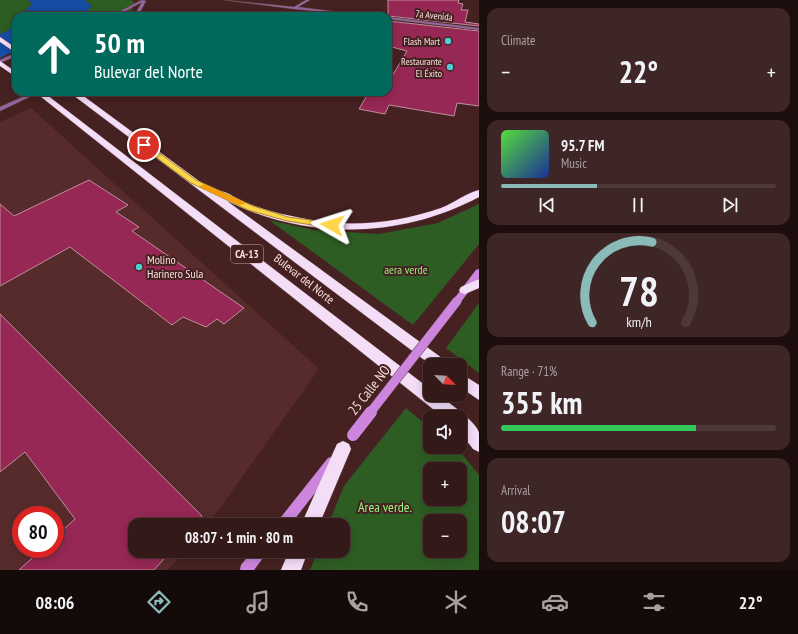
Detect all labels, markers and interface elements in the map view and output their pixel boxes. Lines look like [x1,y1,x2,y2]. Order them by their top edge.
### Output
street label: 7a Avenida [415,7,453,24]
text: 50 m [94,24,145,61]
icon: ahead [28,28,80,80]
text: Climate [501,32,535,49]
place label: Flash Mart [404,35,440,48]
marker: Flash Mart [443,36,453,46]
text: 22° [619,52,658,91]
place label: Restaurante El Éxito [401,55,442,80]
text: − [501,58,510,86]
text: + [767,58,776,86]
text: Bulevar del Norte [94,60,203,83]
marker: Restaurante El Éxito [445,62,455,72]
pin [127,128,161,162]
icon: arrive [133,134,155,156]
text: 95.7 FM [561,136,604,155]
text: Music [561,155,587,172]
icon: previous [536,194,558,216]
icon: pause [627,194,649,216]
icon: next [719,194,741,216]
position arrow [311,204,353,246]
road number: CA-13 [231,245,263,263]
street label: Bulevar del Norte [271,250,338,307]
place label: Molino Harinero Sula [147,252,204,281]
marker: Molino Harinero Sula [134,262,144,272]
park label: aera verde [384,262,428,277]
text: 78 [619,264,658,317]
text: km/h [626,312,651,331]
north arrow [423,358,467,402]
map controls [423,358,467,558]
street label: 25 Calle NO [344,361,394,418]
text: Range · 71% [501,363,557,380]
text: 355 km [501,383,582,422]
button: sound [423,410,467,454]
button: + [423,462,467,506]
text: Arrival [501,482,530,499]
park label: Area verde. [358,498,412,516]
text: 08:07 [501,502,566,541]
speed limit sign: 80 [12,506,64,558]
button: − [423,514,467,558]
text: 08:07 · 1 min · 80 m [185,528,293,547]
icon: directions [145,588,173,616]
icon: music [244,588,272,616]
icon: phone [343,588,371,616]
icon: climate [442,588,470,616]
icon: car [541,588,569,616]
icon: filters [640,588,668,616]
text: 08:06 [35,591,74,614]
text: 22° [739,591,763,614]

